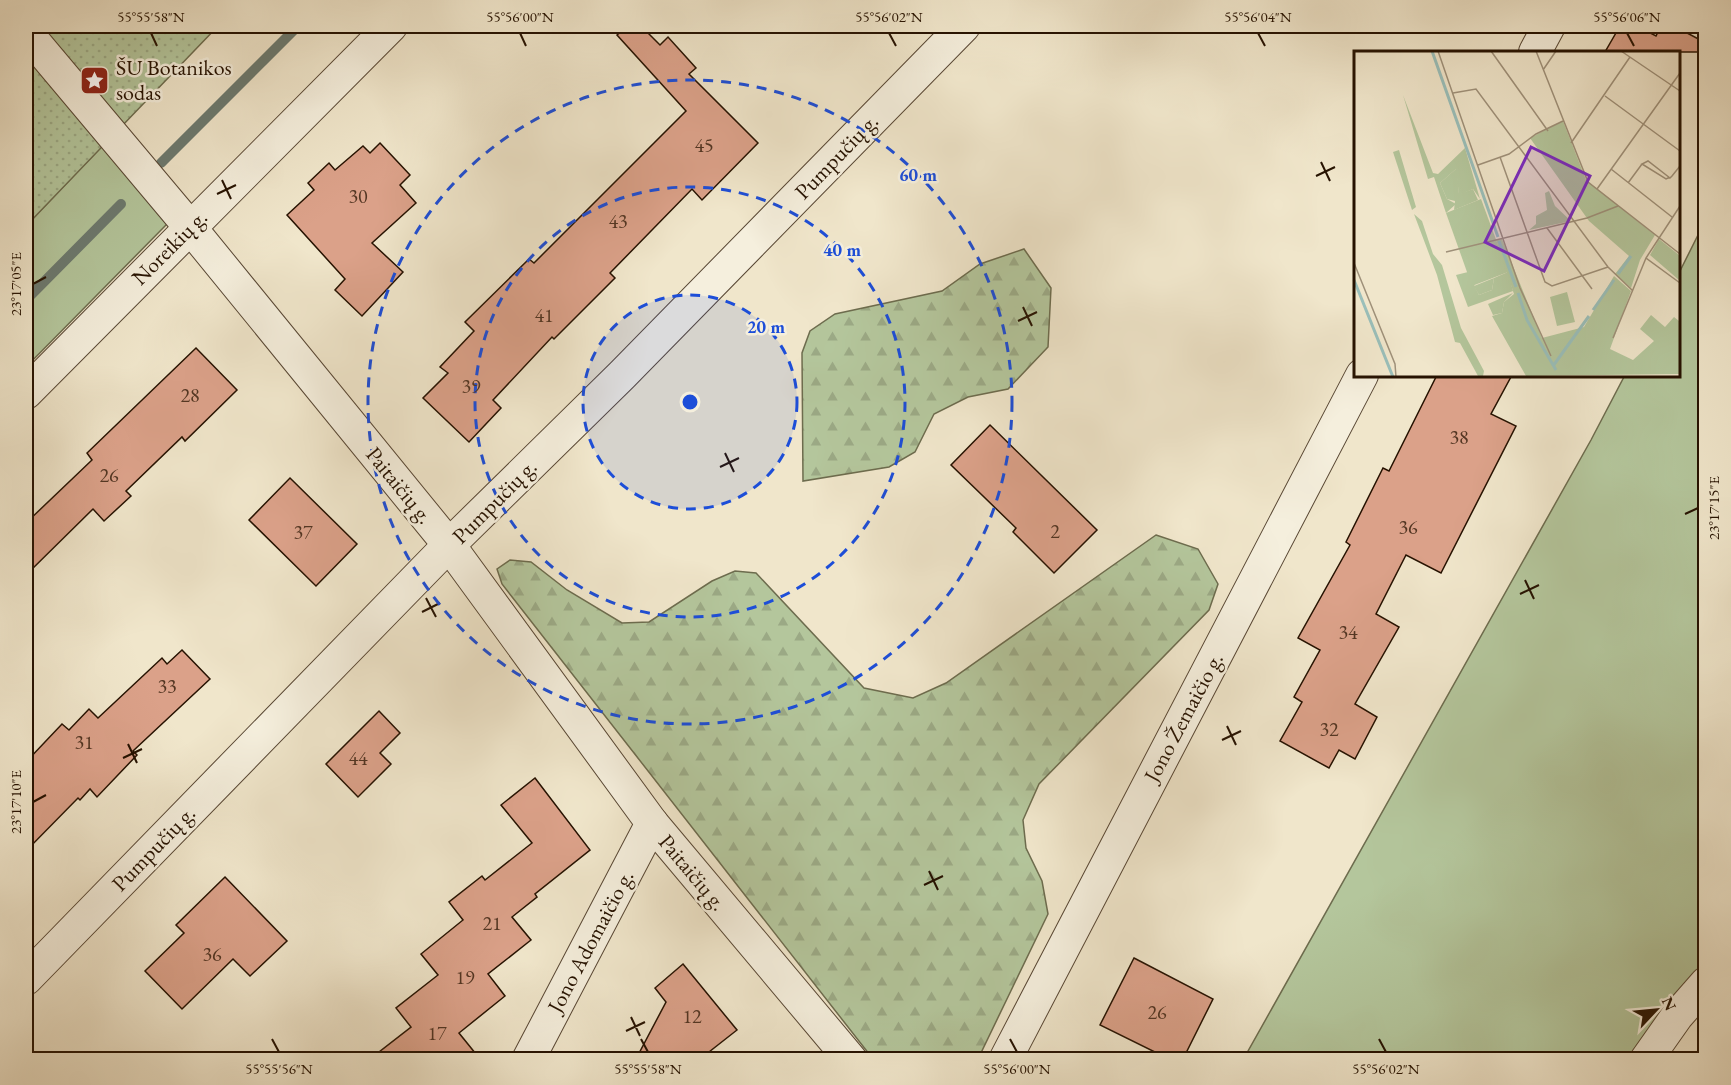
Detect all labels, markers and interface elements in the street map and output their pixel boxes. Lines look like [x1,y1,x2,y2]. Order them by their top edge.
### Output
text: 55°55'58"N [117,7,185,26]
text: 55°56'00"N [486,7,554,26]
text: 55°56'02"N [855,7,923,26]
text: 55°56'04"N [1224,7,1292,26]
text: 55°56'06"N [1593,7,1661,26]
inset map [1354,51,1680,376]
place label: ŠU Botanikos sodas [116,53,232,107]
place icon: ŠU Botanikos sodas [79,64,111,96]
street label: Pumpučių g. [788,107,885,206]
house number: 45 [694,132,714,158]
text: 60 m [899,163,937,186]
house number: 30 [348,183,368,209]
street label: Noreikių g. [125,203,214,292]
house number: 43 [608,208,628,234]
text: 40 m [823,238,861,261]
text: 23°17'05"E [6,251,25,316]
house number: 41 [534,302,554,328]
text: 20 m [747,315,785,338]
house number: 39 [461,373,481,399]
house number: 28 [180,382,200,408]
centre of rings [680,392,700,412]
house number: 38 [1449,424,1469,450]
street label: Paitaičių g. [360,441,440,530]
street label: Pumpučių g. [446,453,543,550]
house number: 26 [99,462,119,488]
text: 23°17'15"E [1704,475,1723,540]
house number: 36 [1398,514,1418,540]
house number: 2 [1050,518,1060,544]
house number: 37 [293,519,313,545]
house number: 34 [1338,619,1358,645]
street label: Jono Žemaičio g. [1136,647,1230,789]
house number: 33 [157,673,177,699]
house number: 32 [1319,716,1339,742]
house number: 31 [74,729,94,755]
house number: 44 [348,745,368,771]
text: 23°17'10"E [6,769,25,834]
street label: Pumpučių g. [105,799,202,898]
street label: Paitaičių g. [652,828,733,917]
street label: Jono Adomaičio g. [540,865,640,1020]
house number: 21 [482,910,502,936]
house number: 36 [202,941,222,967]
house number: 19 [455,964,475,990]
north arrow [1626,980,1686,1040]
text: N [1657,993,1681,1014]
house number: 26 [1147,999,1167,1025]
house number: 12 [682,1003,702,1029]
house number: 17 [427,1020,447,1046]
text: 55°55'56"N [245,1059,313,1078]
text: 55°55'58"N [614,1059,682,1078]
text: 55°56'00"N [983,1059,1051,1078]
text: 55°56'02"N [1352,1059,1420,1078]

